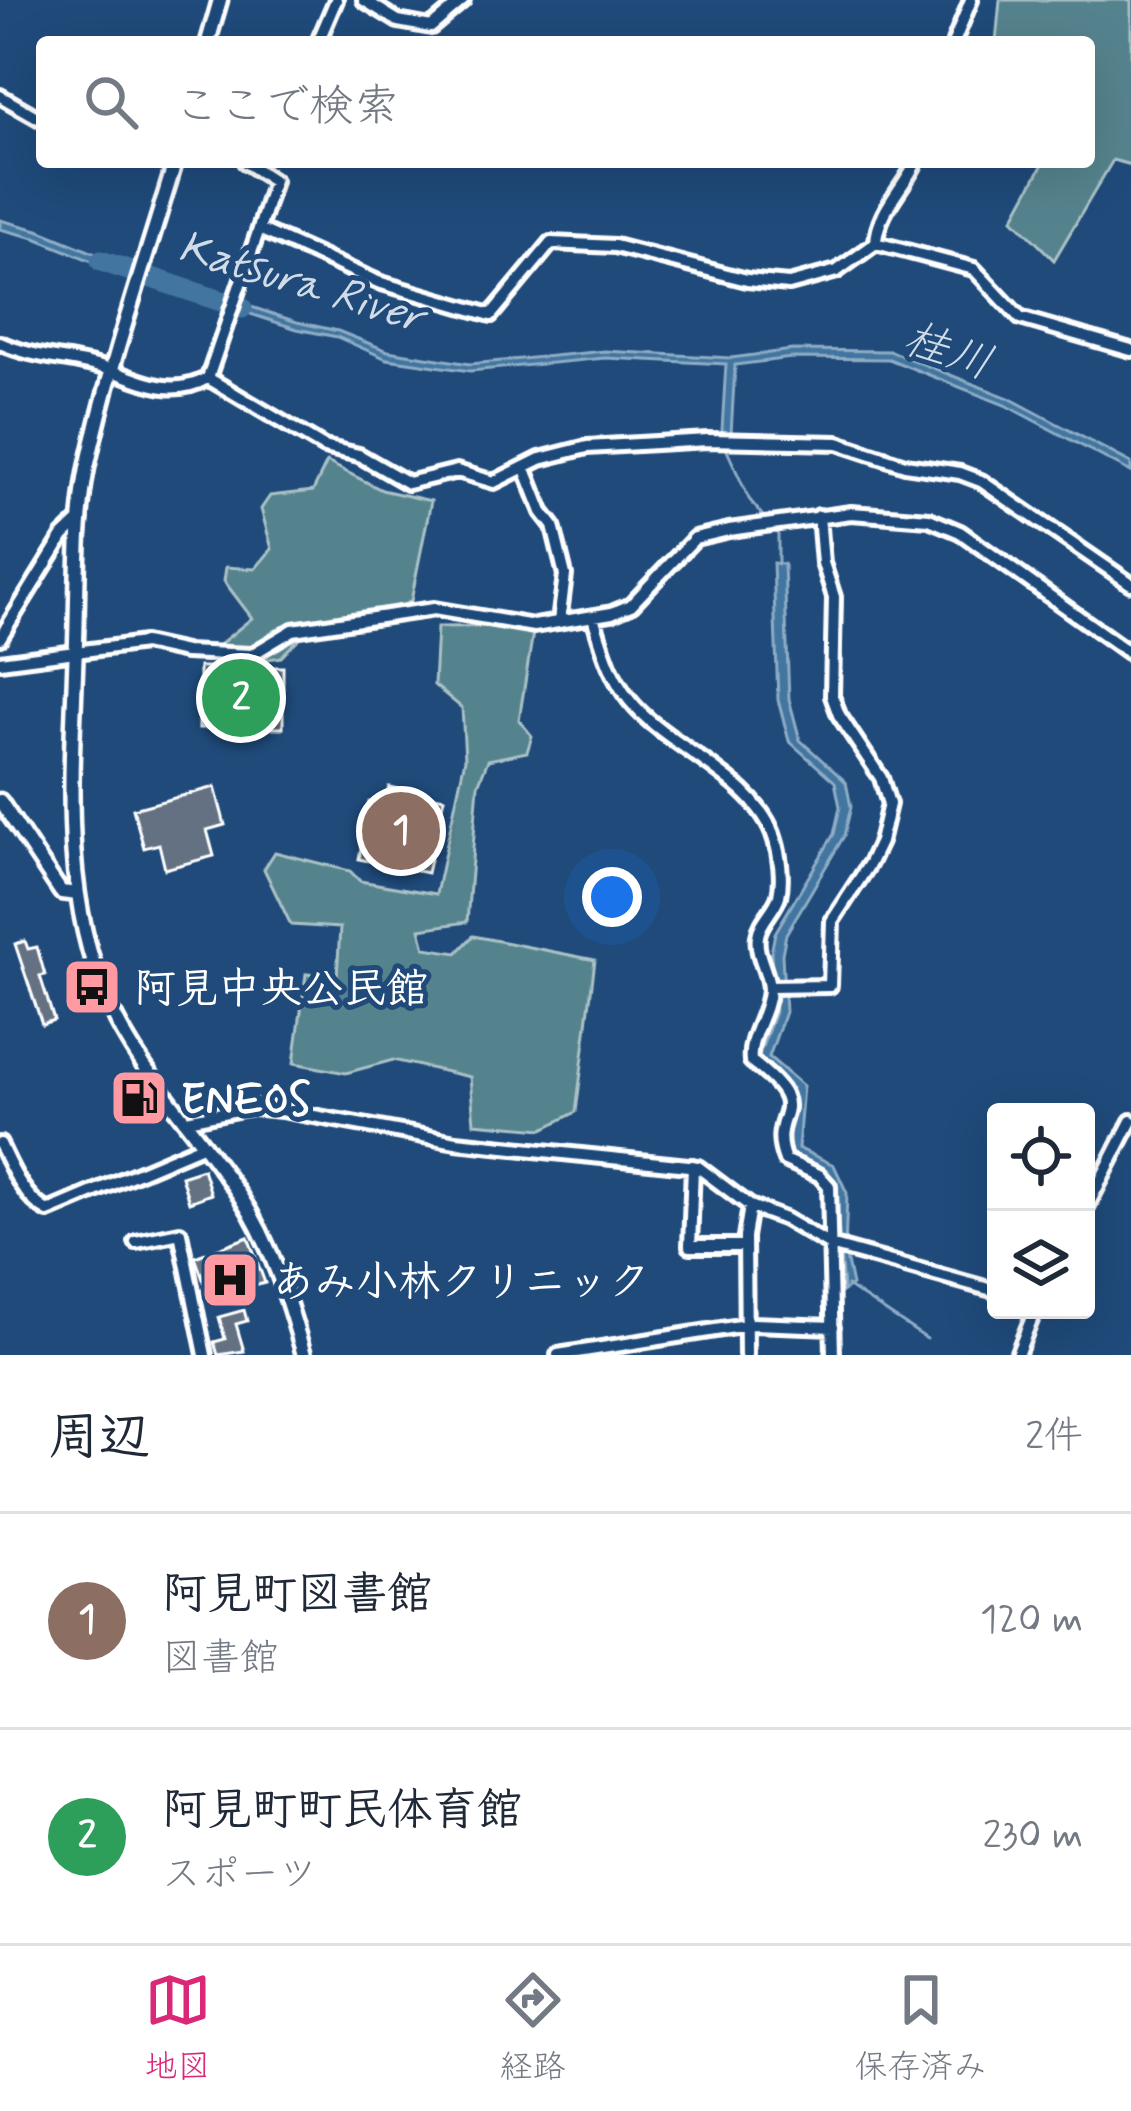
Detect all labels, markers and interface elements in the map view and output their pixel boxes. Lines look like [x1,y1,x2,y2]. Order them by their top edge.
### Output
search box [36,36,1095,168]
icon: search [78,69,144,135]
text: ここで検索 [174,78,399,137]
water label: Katsura River [171,218,435,350]
water label: 桂川 [896,310,1000,395]
pin: 2 [202,653,280,743]
pin: 1 [362,786,440,876]
your location [582,867,642,927]
bus stop icon: 阿見中央公民館 [61,956,123,1018]
place label: 阿見中央公民館 [134,963,428,1018]
fuel station icon: ENEOS [108,1067,170,1129]
place label: ENEOS [181,1074,311,1129]
map controls [987,1103,1095,1319]
button: locate [987,1103,1095,1211]
button: layers [987,1211,1095,1319]
hospital icon: あみ小林クリニック [199,1249,261,1311]
place label: あみ小林クリニック [272,1256,650,1311]
text: 周辺 [48,1406,150,1472]
text: 2件 [1025,1412,1083,1463]
text: 阿見町図書館 [162,1566,432,1625]
text: 1 [78,1595,96,1646]
text: 120 m [980,1595,1083,1646]
text: 図書館 [162,1634,279,1685]
text: 阿見町町民体育館 [162,1782,522,1841]
text: 2 [77,1811,97,1862]
text: 230 m [982,1811,1083,1862]
text: スポーツ [162,1850,317,1901]
tab: 地図 [145,1967,211,2090]
tab: 経路 [500,1967,566,2090]
tab: 保存済み [855,1967,987,2090]

